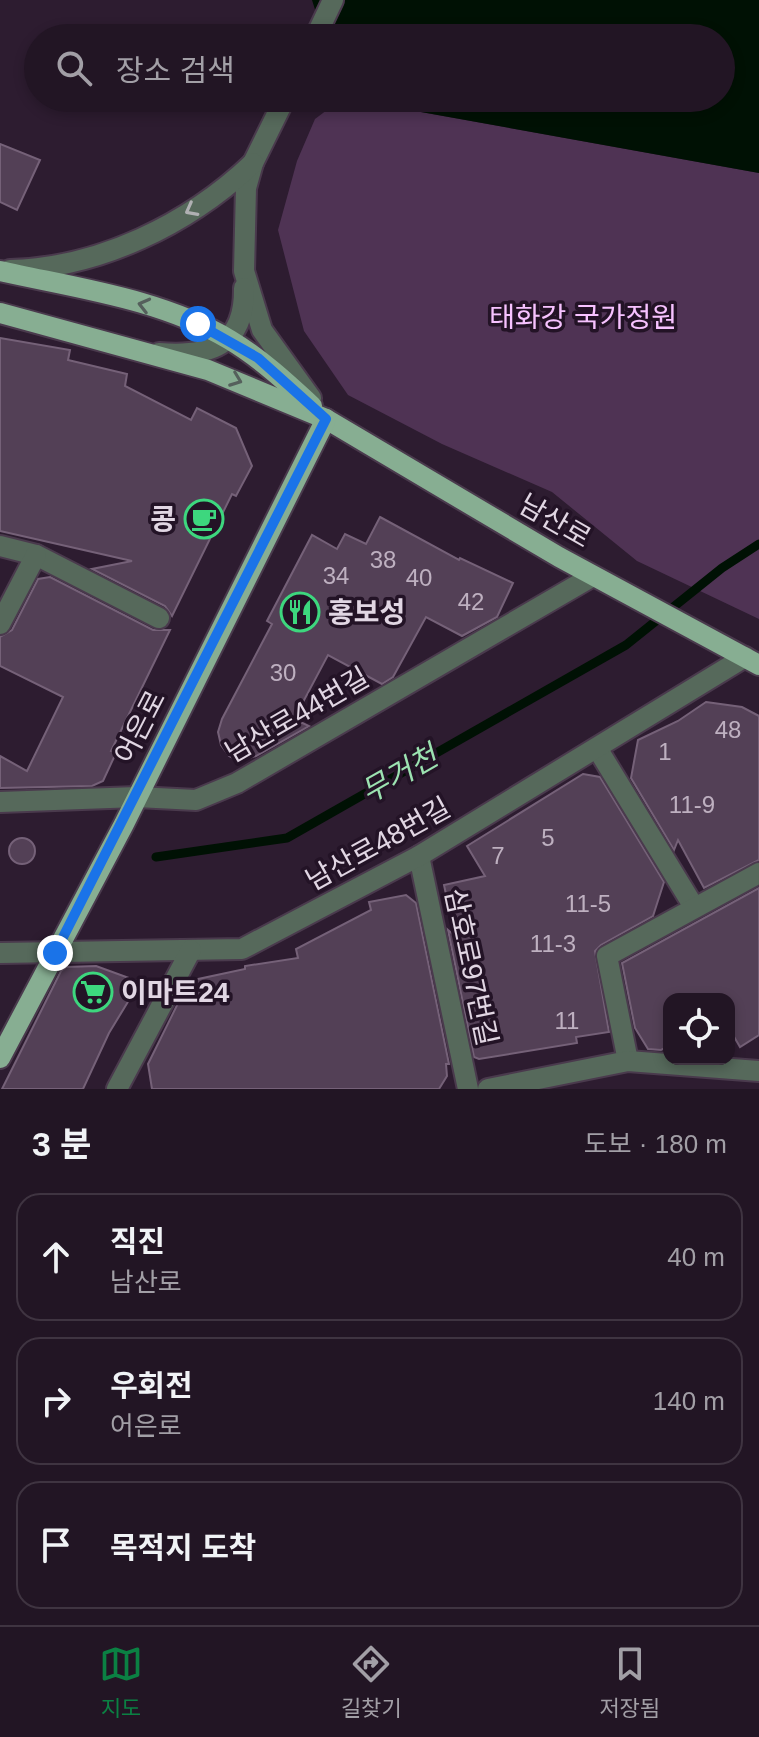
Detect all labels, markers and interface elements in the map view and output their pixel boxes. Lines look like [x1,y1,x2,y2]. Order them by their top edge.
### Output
search box [24,24,735,112]
icon: search [52,46,96,90]
text: 장소 검색 [116,54,235,87]
one-way arrow [185,200,200,215]
one-way arrow [138,298,152,315]
park label: 태화강 국가정원 [489,302,677,333]
route start [180,306,216,342]
one-way arrow [228,370,242,387]
street label: 남산로 [514,488,596,554]
cafe icon: 콩 [183,498,225,540]
place label: 콩 [150,504,176,535]
house number: 38 [370,546,396,573]
house number: 34 [323,562,349,589]
house number: 40 [406,564,432,591]
house number: 42 [458,588,484,615]
restaurant icon: 홍보성 [279,591,321,633]
place label: 홍보성 [328,597,405,628]
house number: 30 [270,659,296,686]
street label: 남산로44번길 [220,662,374,768]
street label: 어은로 [109,686,171,768]
house number: 48 [715,716,741,743]
water label: 무거천 [355,737,446,809]
house number: 1 [658,738,672,765]
house number: 11-9 [669,791,715,818]
street label: 남산로48번길 [301,792,455,896]
house number: 5 [541,824,555,851]
house number: 7 [491,842,505,869]
street label: 삼호로97번길 [439,886,503,1048]
house number: 11-5 [565,890,611,917]
house number: 11-3 [530,930,576,957]
route end [37,935,73,971]
supermarket icon: 이마트24 [72,971,114,1013]
place label: 이마트24 [121,977,230,1008]
map controls [663,993,735,1065]
button: locate [663,993,735,1065]
house number: 11 [555,1007,579,1034]
text: 3 분 [32,1125,92,1163]
text: 도보 · 180 m [584,1129,727,1159]
text: 직진 [110,1225,165,1258]
icon: ahead [34,1235,78,1279]
text: 40 m [667,1242,725,1272]
text: 남산로 [110,1267,182,1297]
text: 우회전 [110,1369,193,1402]
icon: right [34,1379,78,1423]
text: 140 m [653,1386,725,1416]
text: 어은로 [110,1411,182,1441]
icon: arrive [34,1523,78,1567]
text: 목적지 도착 [110,1531,256,1564]
tab: 지도 [99,1642,143,1722]
tab: 길찾기 [341,1642,402,1722]
tab: 저장됨 [599,1642,660,1722]

